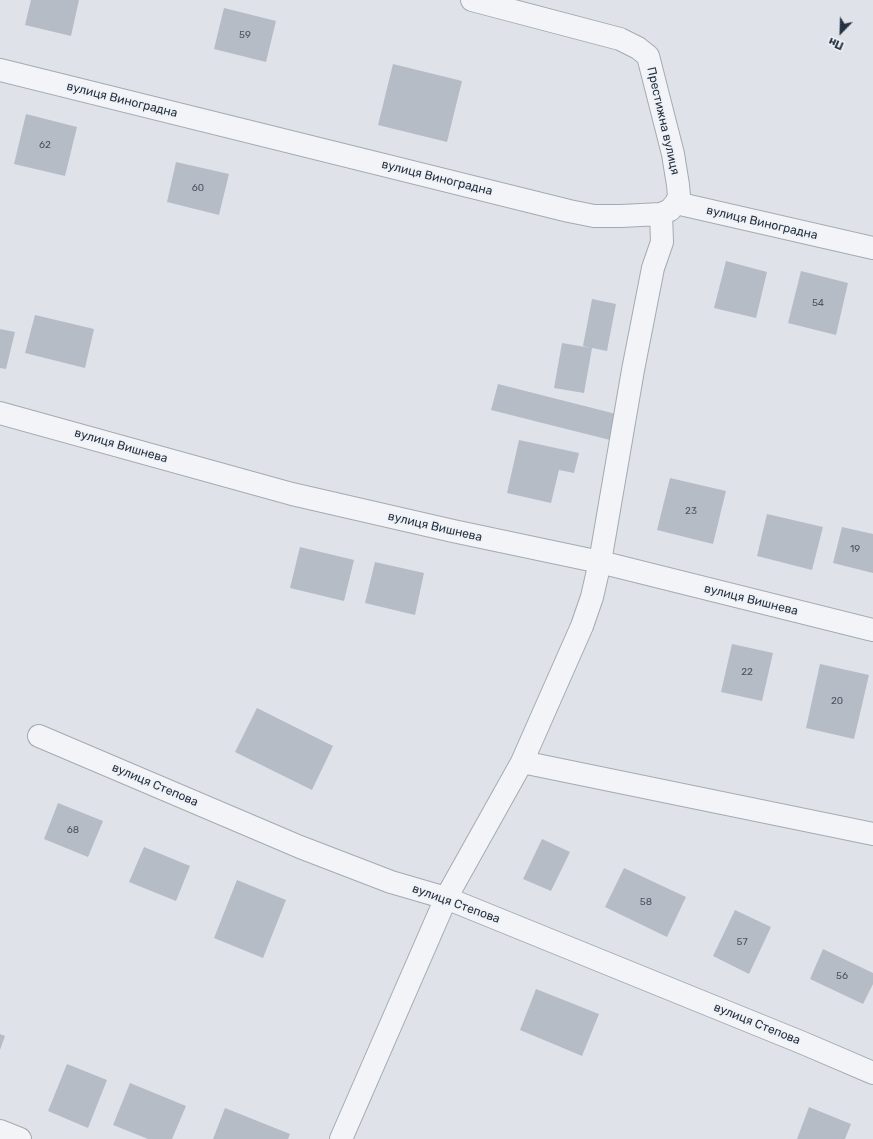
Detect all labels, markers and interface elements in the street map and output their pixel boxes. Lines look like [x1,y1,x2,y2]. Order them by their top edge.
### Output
north arrow [821,12,861,52]
house number: 59 [239,29,251,41]
text: Пн [827,35,846,52]
street label: Престижна вулиця [644,66,682,176]
street label: вулиця Виноградна [65,79,179,121]
house number: 62 [39,139,51,151]
street label: вулиця Виноградна [380,157,494,199]
house number: 60 [192,182,204,194]
street label: вулиця Виноградна [705,203,819,243]
house number: 54 [812,297,824,309]
street label: вулиця Вишнева [73,426,169,466]
house number: 23 [685,505,697,517]
street label: вулиця Вишнева [386,509,484,545]
house number: 19 [850,543,860,555]
street label: вулиця Вишнева [703,581,799,619]
house number: 22 [741,666,753,678]
house number: 20 [831,695,843,707]
street label: вулиця Степова [110,760,200,810]
house number: 68 [67,824,79,836]
street label: вулиця Степова [410,881,502,927]
house number: 58 [640,896,652,908]
house number: 57 [736,936,748,948]
house number: 56 [836,970,848,982]
street label: вулиця Степова [712,1000,802,1048]

